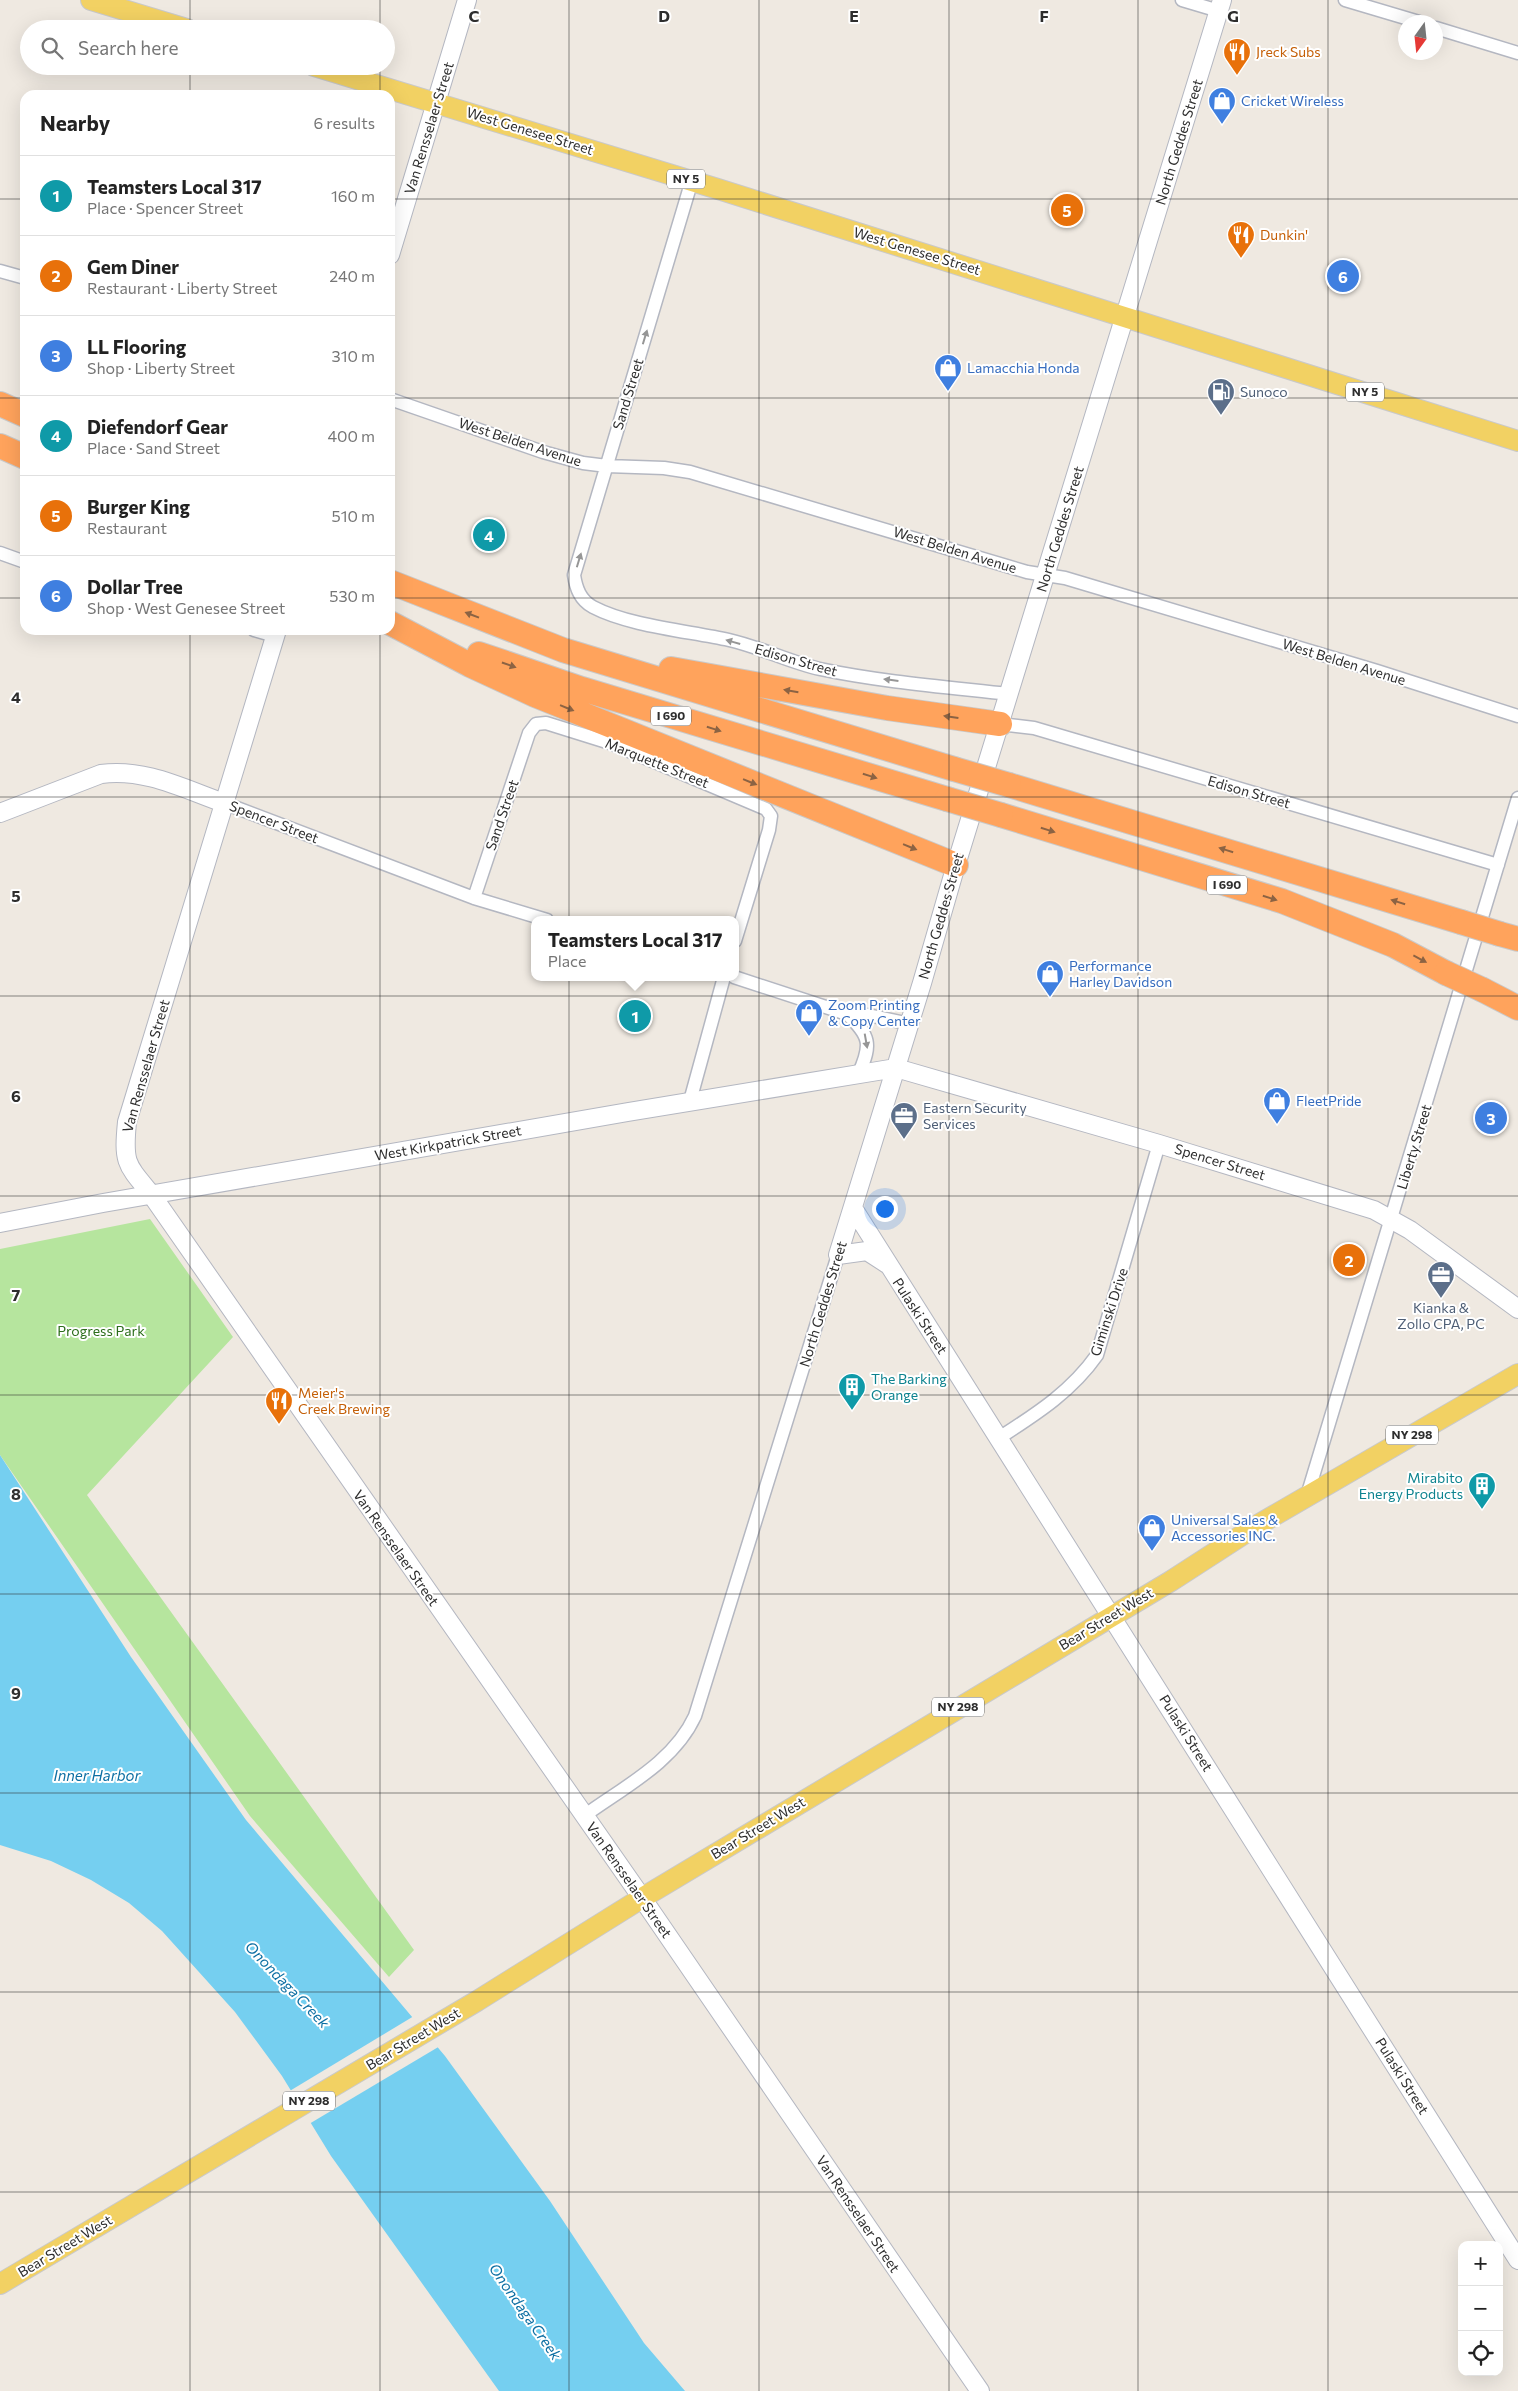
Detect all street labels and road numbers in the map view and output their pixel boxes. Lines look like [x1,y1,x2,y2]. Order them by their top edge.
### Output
street label: Van Rensselaer Street [400,59,457,196]
street label: North Geddes Street [1151,77,1206,207]
street label: West Genesee Street [465,103,596,158]
road number: NY 5 [667,170,705,188]
street label: West Genesee Street [852,223,983,278]
street label: Sand Street [609,356,647,432]
road number: NY 5 [1346,382,1384,402]
street label: West Belden Avenue [457,414,584,469]
street label: North Geddes Street [1032,464,1087,594]
street label: West Belden Avenue [891,523,1019,576]
street label: West Belden Avenue [1280,635,1408,688]
street label: Edison Street [753,640,840,679]
road number: I 690 [651,706,691,726]
street label: Marquette Street [603,734,712,791]
street label: Edison Street [1206,772,1293,811]
street label: Sand Street [481,777,522,853]
street label: Spencer Street [227,797,321,846]
street label: North Geddes Street [914,850,967,981]
road number: I 690 [1207,876,1247,894]
street label: Van Rensselaer Street [118,997,173,1134]
street label: Liberty Street [1393,1102,1435,1191]
street label: West Kirkpatrick Street [373,1121,523,1164]
street label: Spencer Street [1173,1140,1268,1183]
street label: North Geddes Street [795,1239,850,1369]
street label: Giminski Drive [1086,1266,1131,1358]
street label: Pulaski Street [890,1274,951,1357]
road number: NY 298 [1386,1426,1438,1444]
street label: Van Rensselaer Street [350,1487,443,1609]
street label: Bear Street West [1055,1584,1156,1653]
street label: Pulaski Street [1156,1691,1217,1774]
road number: NY 298 [932,1698,984,1716]
street label: Bear Street West [707,1793,808,1862]
street label: Van Rensselaer Street [583,1819,676,1941]
street label: Bear Street West [362,2004,463,2073]
street label: Pulaski Street [1372,2034,1433,2117]
road number: NY 298 [283,2092,335,2110]
street label: Van Rensselaer Street [813,2152,904,2276]
street label: Bear Street West [14,2211,115,2280]

